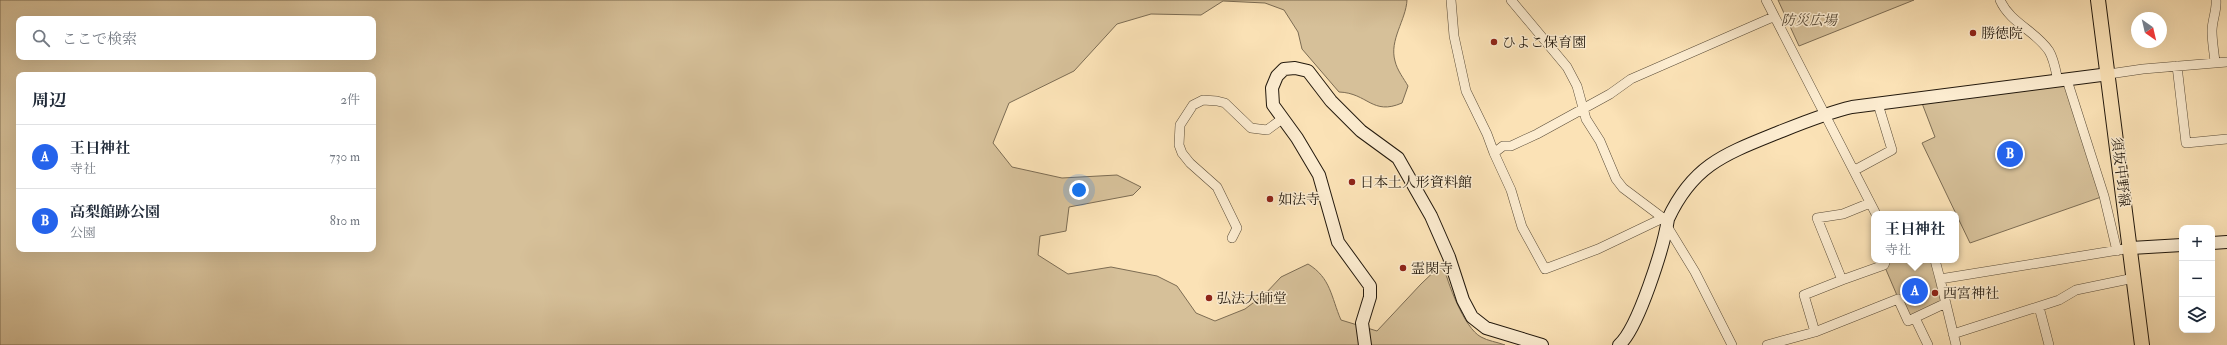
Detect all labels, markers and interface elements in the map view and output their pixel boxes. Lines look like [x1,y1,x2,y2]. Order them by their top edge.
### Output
park label: 防災広場 [1781,12,1839,29]
north arrow [2131,12,2167,48]
search box [16,16,376,60]
place label: 勝徳院 [1981,25,2023,42]
icon: search [30,27,52,49]
marker: 勝徳院 [1968,28,1978,38]
text: ここで検索 [62,30,137,49]
place label: ひよこ保育園 [1502,34,1586,51]
marker: ひよこ保育園 [1489,37,1499,47]
text: 周辺 [32,90,66,111]
text: 2件 [340,92,360,108]
street label: 須坂中野線 [2108,136,2133,208]
text: 王日神社 [70,139,130,158]
pin: B [1997,139,2023,169]
text: A [41,149,49,165]
text: 730 m [330,149,360,165]
text: 寺社 [70,161,96,177]
place label: 日本土人形資料館 [1360,174,1472,191]
marker: 日本土人形資料館 [1347,177,1357,187]
your location [1069,180,1089,200]
place label: 如法寺 [1278,191,1320,208]
marker: 如法寺 [1265,194,1275,204]
text: 高梨館跡公園 [70,203,160,222]
popup [1871,211,1959,263]
text: B [41,213,49,229]
text: 810 m [330,213,360,229]
text: 王日神社 [1885,220,1945,239]
text: 公園 [70,225,96,241]
map controls [2179,225,2215,333]
button: + [2179,225,2215,261]
text: 寺社 [1885,242,1911,258]
place label: 霊閑寺 [1411,260,1453,277]
button: − [2179,261,2215,297]
marker: 霊閑寺 [1398,263,1408,273]
pin: A [1902,276,1928,306]
place label: 西宮神社 [1943,285,1999,302]
marker: 西宮神社 [1930,288,1940,298]
place label: 弘法大師堂 [1217,290,1287,307]
marker: 弘法大師堂 [1204,293,1214,303]
button: layers [2179,297,2215,333]

